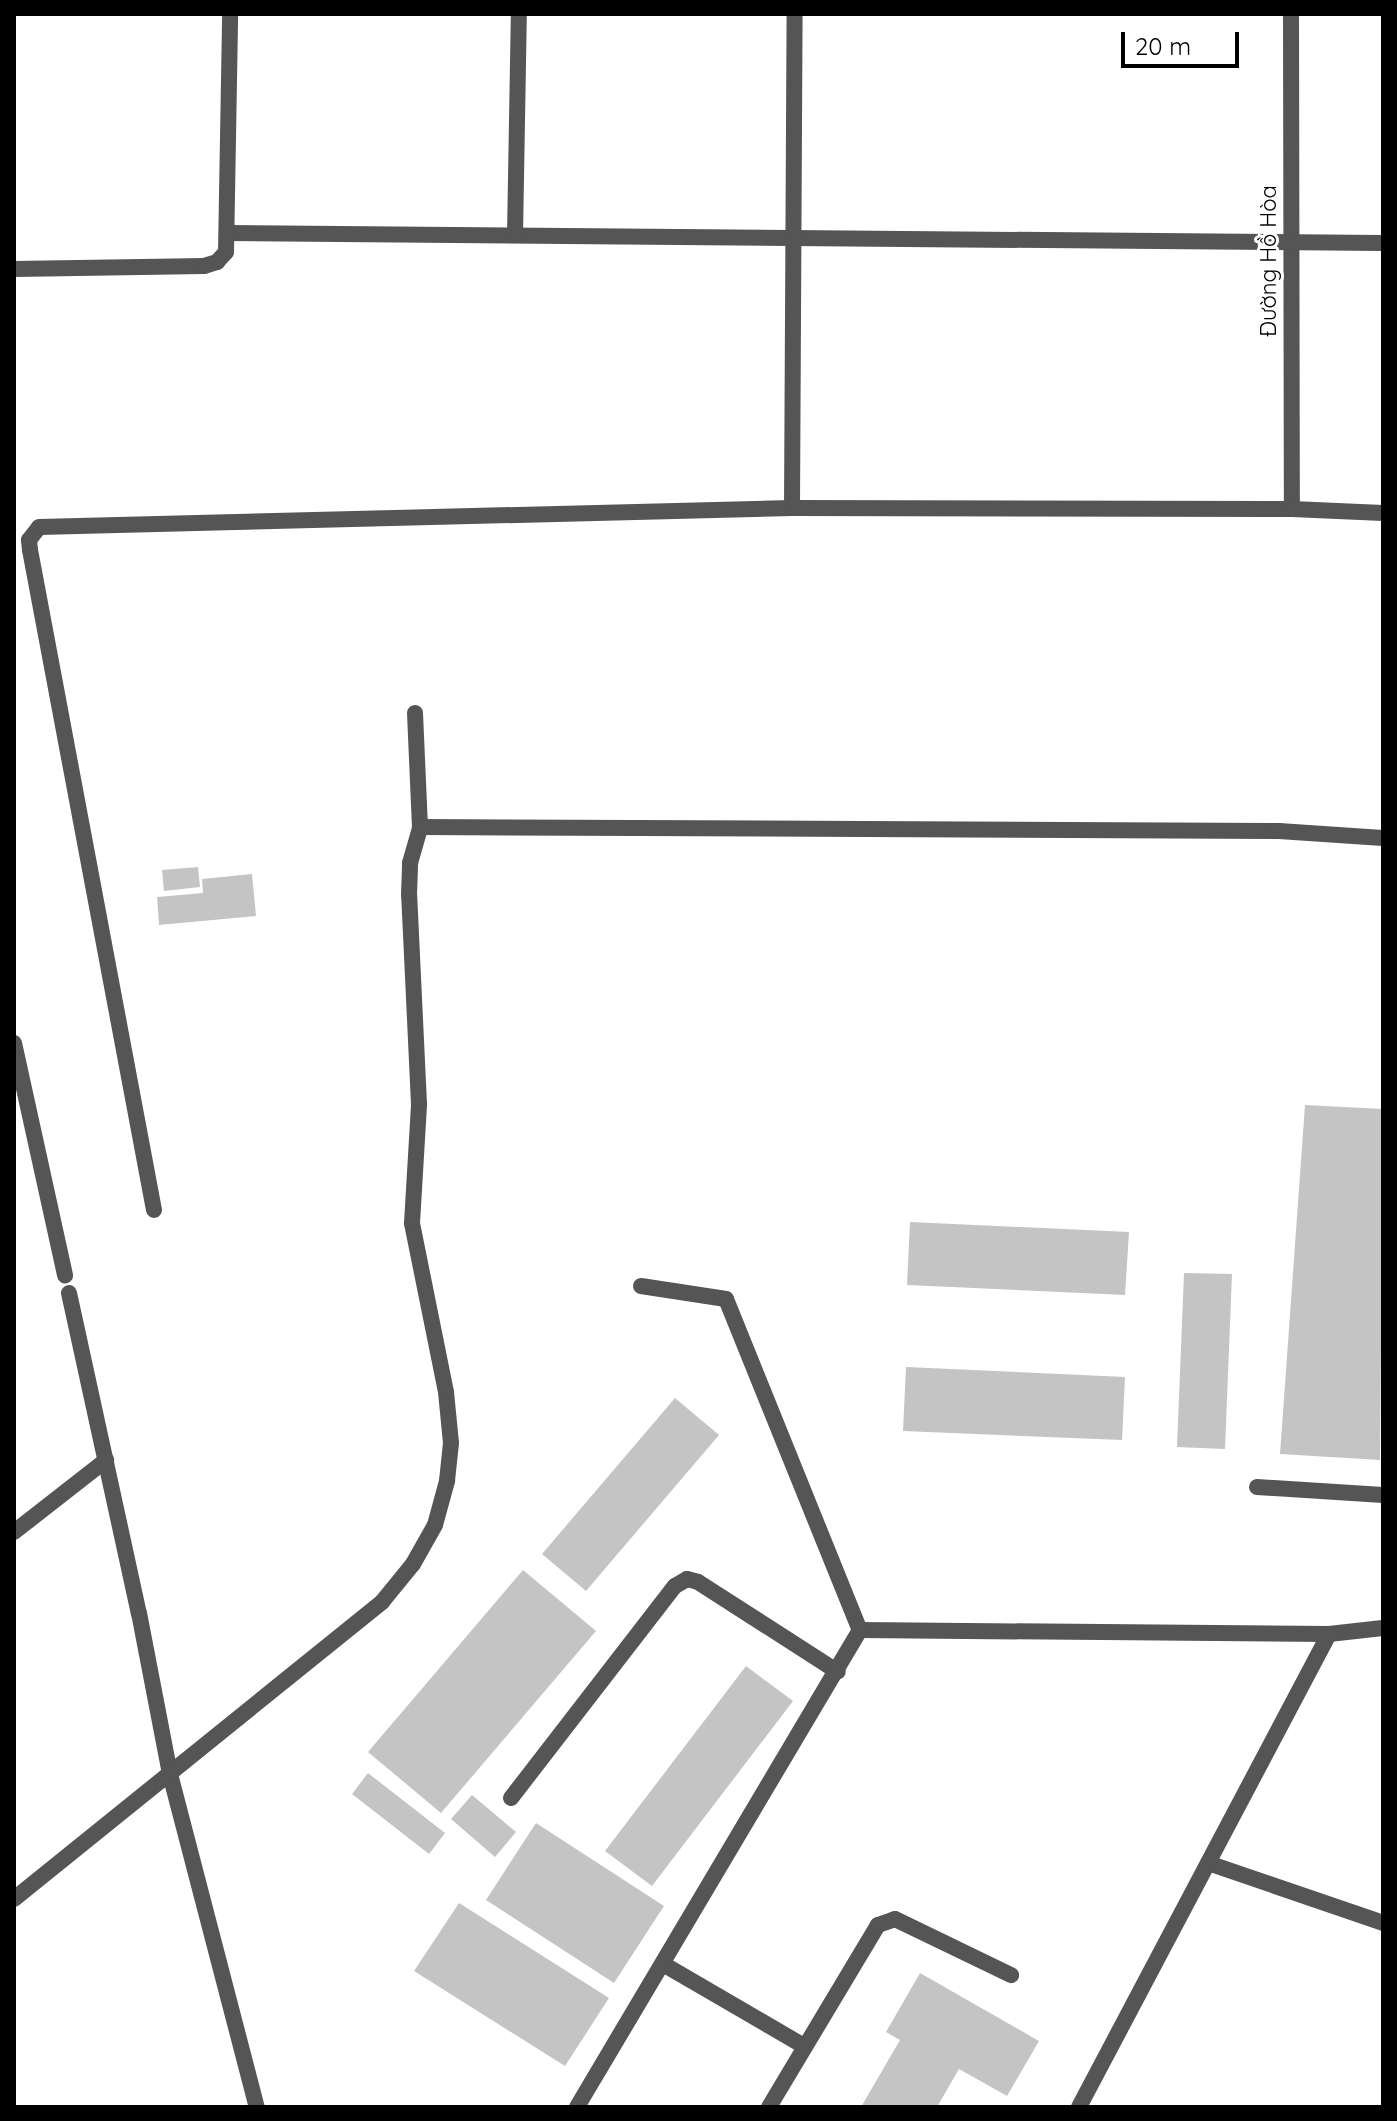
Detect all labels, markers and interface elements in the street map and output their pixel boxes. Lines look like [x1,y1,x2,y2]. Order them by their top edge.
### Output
scale bar [1125,16,1243,66]
text: 20 m [1135,31,1191,61]
street label: Đường Hồ Hòa [1256,185,1282,337]

